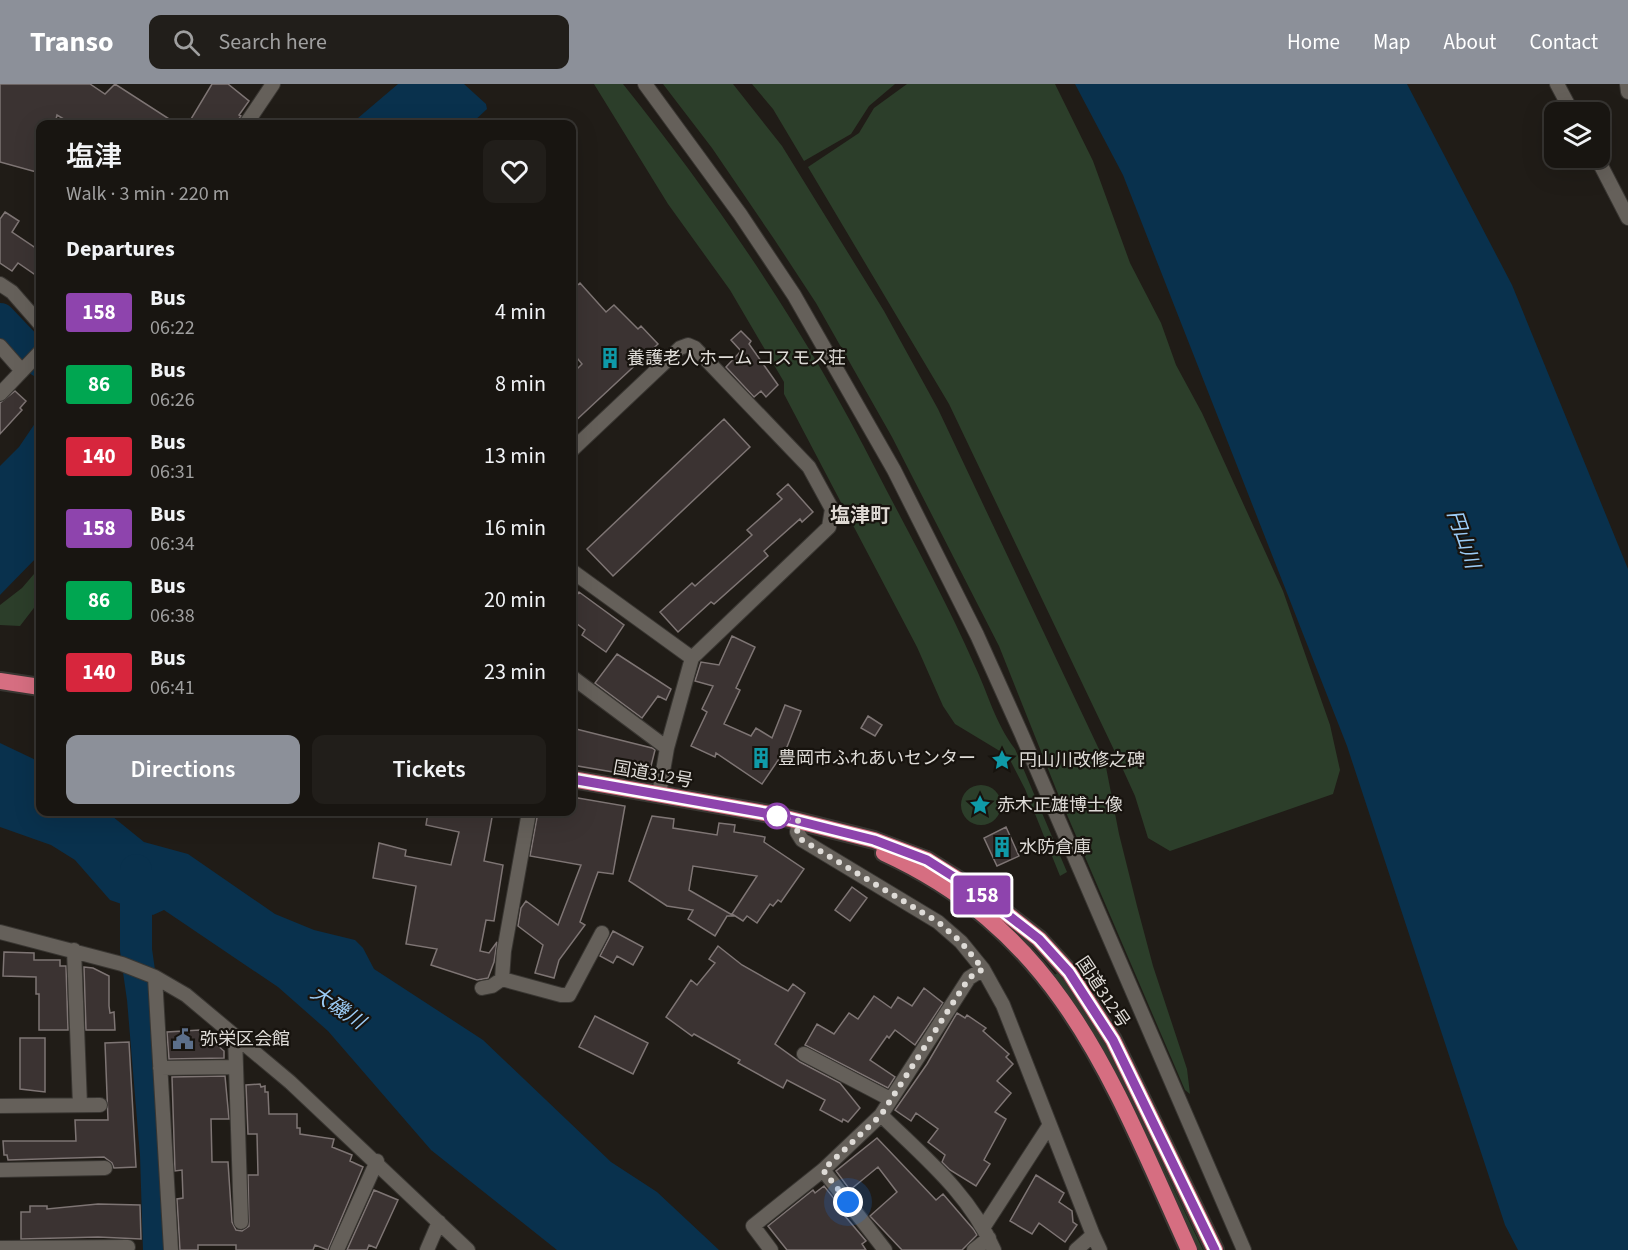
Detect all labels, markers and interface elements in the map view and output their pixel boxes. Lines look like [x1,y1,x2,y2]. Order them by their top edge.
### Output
search box [149,15,569,69]
text: Transo [30,22,113,62]
icon: search [170,26,203,59]
text: Search here [218,26,327,58]
text: Home [1287,27,1340,57]
text: Map [1373,27,1411,57]
text: About [1444,27,1496,57]
text: Contact [1529,27,1598,57]
map controls [1544,102,1610,168]
button: layers [1544,102,1610,168]
text: 塩津 [66,137,122,177]
button: heart [483,140,546,203]
text: Walk · 3 min · 220 m [66,180,229,208]
text: Departures [66,233,175,265]
text: Bus [150,282,186,314]
text: 4 min [495,296,546,328]
text: 158 [82,297,116,327]
text: 06:22 [150,314,195,342]
building icon: 養護老人ホーム コスモス荘 [598,346,622,370]
place label: 養護老人ホーム コスモス荘 [627,346,846,371]
text: Bus [150,354,186,386]
text: 8 min [495,368,546,400]
text: 86 [88,369,110,399]
text: 06:26 [150,386,195,414]
text: Bus [150,426,186,458]
text: 13 min [484,440,546,472]
text: 140 [82,441,116,471]
text: 06:31 [150,458,195,486]
text: Bus [150,498,186,530]
district label: 塩津町 [830,502,890,530]
water label: 円山川 [1440,506,1487,574]
text: 16 min [484,512,546,544]
text: 158 [82,513,116,543]
text: 06:34 [150,530,195,558]
text: Bus [150,570,186,602]
text: 20 min [484,584,546,616]
text: 86 [88,585,110,615]
text: 06:38 [150,602,195,630]
text: Bus [150,642,186,674]
text: 23 min [484,656,546,688]
text: 140 [82,657,116,687]
text: 06:41 [150,674,195,702]
button: Directions [66,735,300,804]
button: Tickets [312,735,546,804]
building icon: 豊岡市ふれあいセンター [749,746,773,770]
place label: 豊岡市ふれあいセンター [778,746,976,771]
place icon: 円山川改修之碑 [990,748,1014,772]
place label: 円山川改修之碑 [1019,748,1145,773]
street label: 国道312号 [611,755,695,794]
place icon: 赤木正雄博士像 [968,793,992,817]
place label: 赤木正雄博士像 [997,793,1123,818]
unlabelled marker [764,803,790,829]
building icon: 水防倉庫 [990,835,1014,859]
place label: 水防倉庫 [1019,835,1091,860]
line badge: 158 [948,876,1016,914]
text: 158 [965,880,999,910]
street label: 国道312号 [1070,952,1136,1033]
water label: 大磯川 [305,979,372,1037]
public building icon: 弥栄区会館 [171,1027,195,1051]
place label: 弥栄区会館 [200,1027,290,1052]
your location [833,1187,863,1217]

